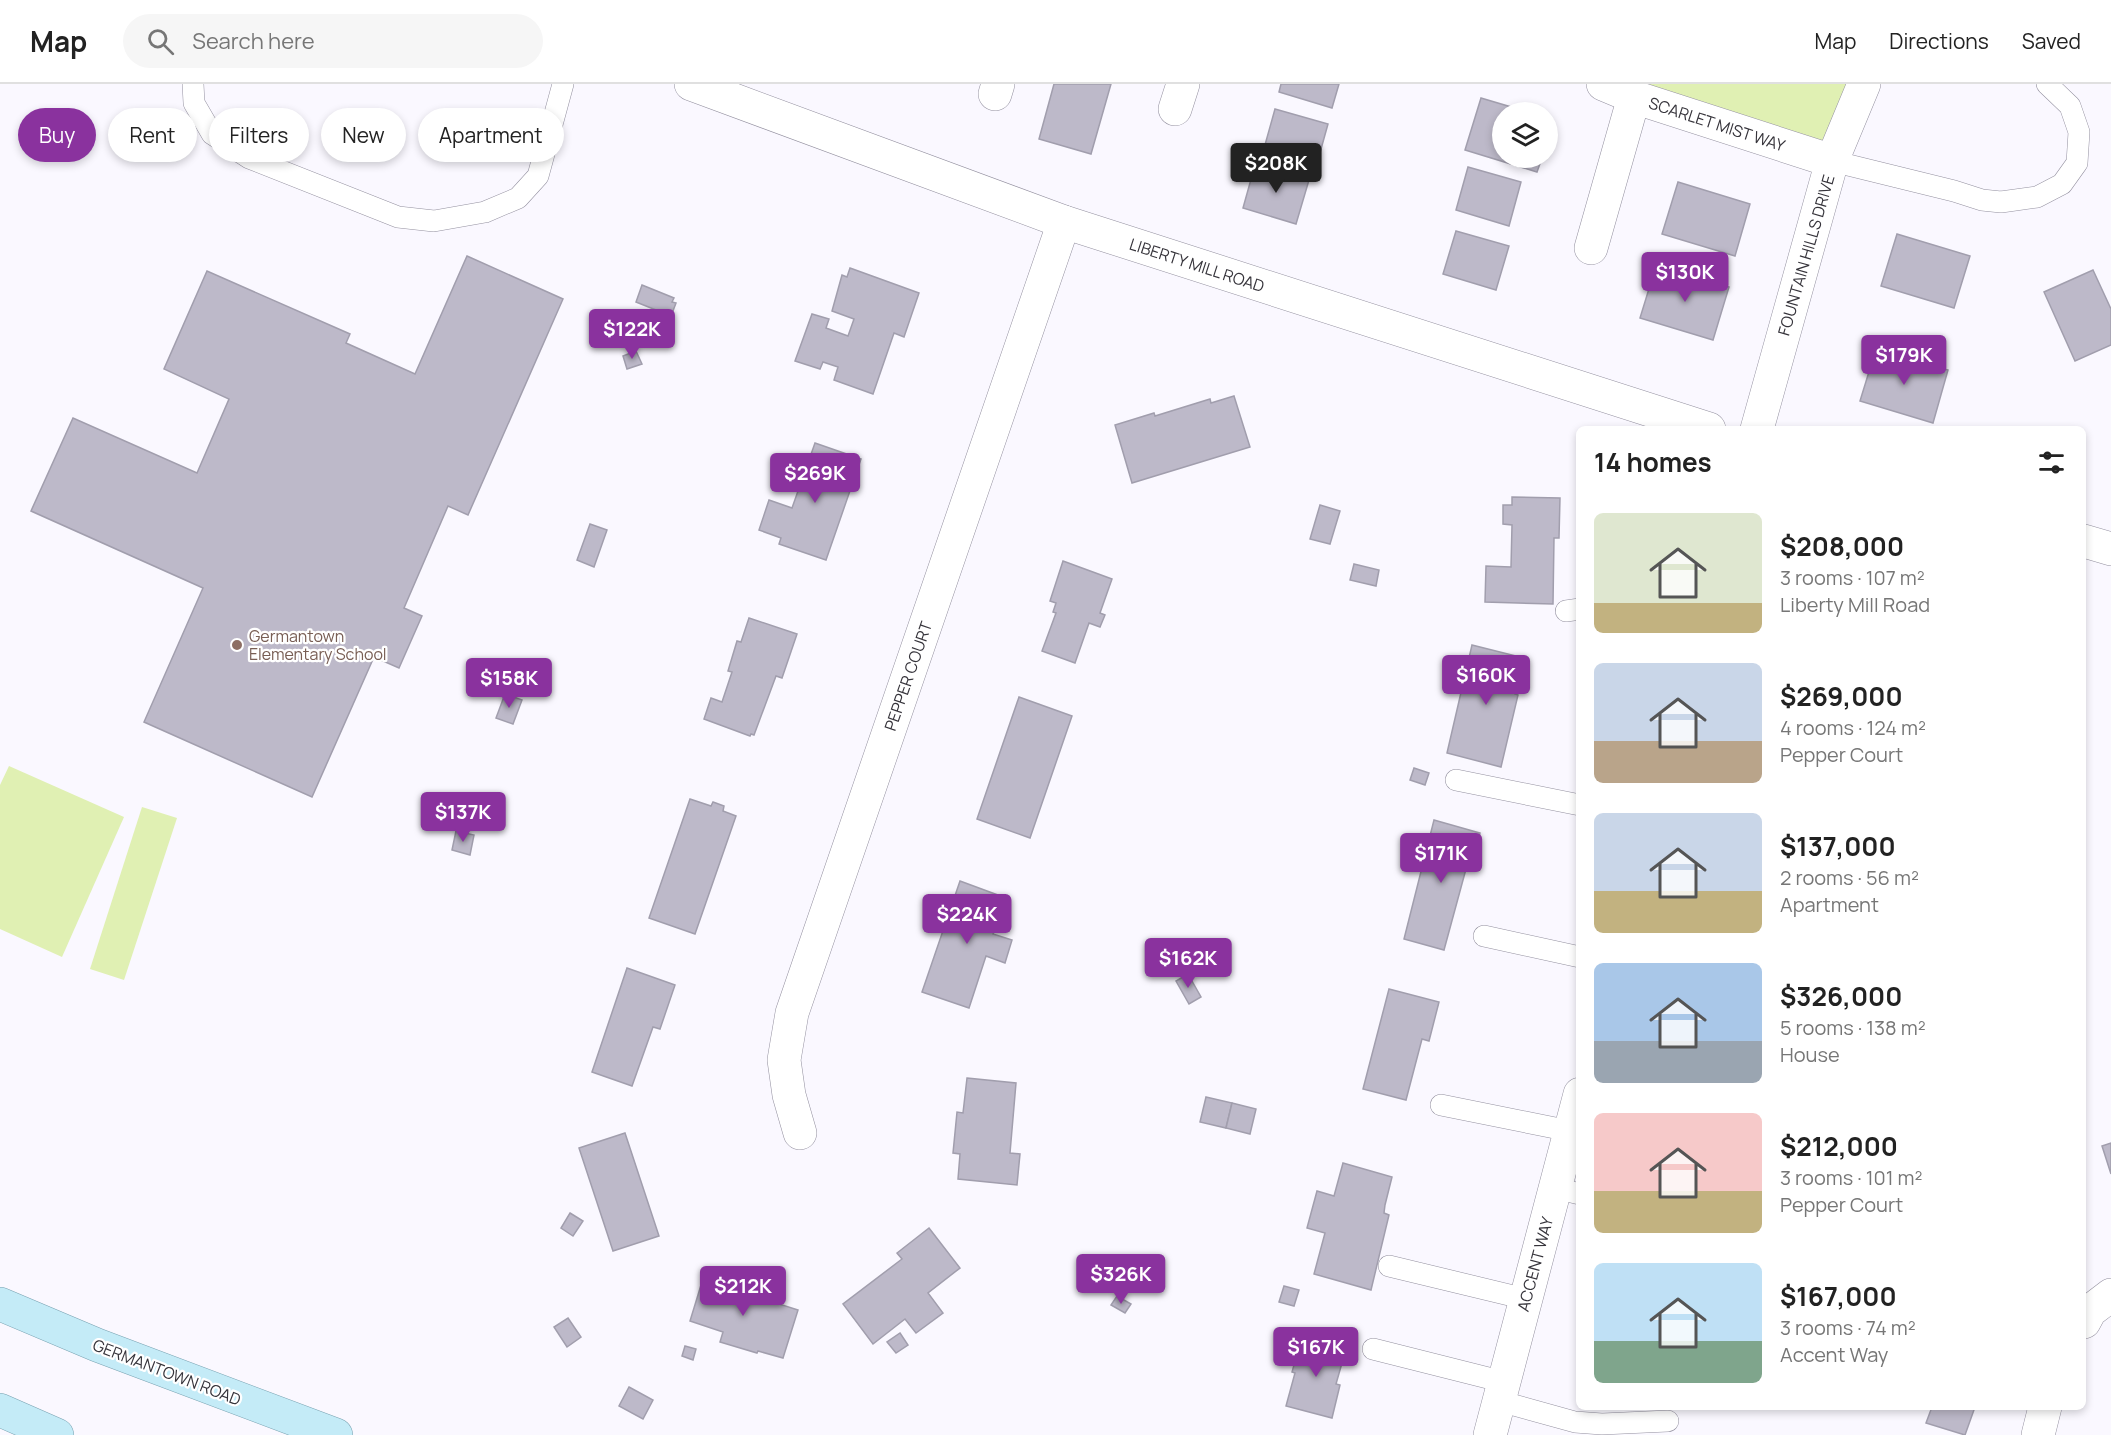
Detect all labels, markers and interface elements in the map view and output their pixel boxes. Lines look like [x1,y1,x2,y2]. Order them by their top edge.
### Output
search box [123,14,543,68]
text: Map [30,22,87,60]
icon: search [144,25,177,58]
text: Search here [192,26,315,56]
text: Map [1815,27,1856,55]
text: Directions [1889,27,1989,55]
text: Saved [2022,27,2081,55]
street label: SCARLET MIST WAY [1646,92,1788,156]
map controls [1492,102,1558,168]
button: layers [1492,102,1558,168]
chip: Buy [18,108,96,162]
chip: Rent [108,108,197,162]
chip: Filters [209,108,309,162]
chip: New [321,108,406,162]
chip: Apartment [418,108,564,162]
pin: $208K [1234,143,1318,194]
text: $208K [1245,149,1307,176]
street label: FOUNTAIN HILLS DRIVE [1772,172,1840,338]
street label: LIBERTY MILL ROAD [1127,233,1267,297]
pin: $130K [1643,252,1727,303]
text: $130K [1655,258,1715,285]
pin: $122K [590,309,674,360]
text: $122K [603,315,661,342]
pin: $179K [1862,335,1946,386]
text: $179K [1875,341,1933,368]
text: 14 homes [1594,444,1712,480]
icon: filters [2035,446,2068,479]
pin: $269K [773,453,857,504]
text: $269K [784,459,846,486]
text: $208,000 [1780,528,1904,564]
icon: home [1642,537,1714,609]
text: 3 rooms · 107 m² [1780,564,1925,591]
text: Liberty Mill Road [1780,591,1930,618]
street label: PEPPER COURT [879,618,937,734]
place label: Germantown Elementary School [249,625,387,665]
marker: Germantown Elementary School [230,638,244,652]
pin: $160K [1444,655,1528,706]
pin: $158K [467,658,551,709]
text: $160K [1456,661,1516,688]
text: $158K [480,664,538,691]
text: $269,000 [1780,678,1903,714]
icon: home [1642,687,1714,759]
text: 4 rooms · 124 m² [1780,714,1926,741]
text: Pepper Court [1780,741,1903,768]
pin: $137K [421,792,505,843]
text: $137K [435,798,491,825]
text: $137,000 [1780,828,1896,864]
pin: $171K [1399,833,1483,884]
icon: home [1642,837,1714,909]
text: $171K [1414,839,1468,866]
text: 2 rooms · 56 m² [1780,864,1919,891]
text: Apartment [1780,891,1879,918]
pin: $224K [925,894,1009,945]
text: $224K [936,900,998,927]
pin: $162K [1146,938,1230,989]
text: $162K [1159,944,1217,971]
text: $326,000 [1780,978,1902,1014]
icon: home [1642,987,1714,1059]
text: 5 rooms · 138 m² [1780,1014,1926,1041]
text: House [1780,1041,1840,1068]
text: $212,000 [1780,1128,1898,1164]
icon: home [1642,1137,1714,1209]
text: 3 rooms · 101 m² [1780,1164,1922,1191]
text: Pepper Court [1780,1191,1903,1218]
street label: ACCENT WAY [1512,1214,1558,1314]
pin: $326K [1079,1254,1163,1305]
text: $326K [1090,1260,1152,1287]
pin: $212K [701,1266,785,1317]
text: $212K [714,1272,772,1299]
text: $167,000 [1780,1278,1897,1314]
icon: home [1642,1287,1714,1359]
text: 3 rooms · 74 m² [1780,1314,1916,1341]
pin: $167K [1274,1327,1358,1378]
text: $167K [1287,1333,1345,1360]
street label: GERMANTOWN ROAD [90,1334,244,1410]
text: Accent Way [1780,1341,1888,1368]

